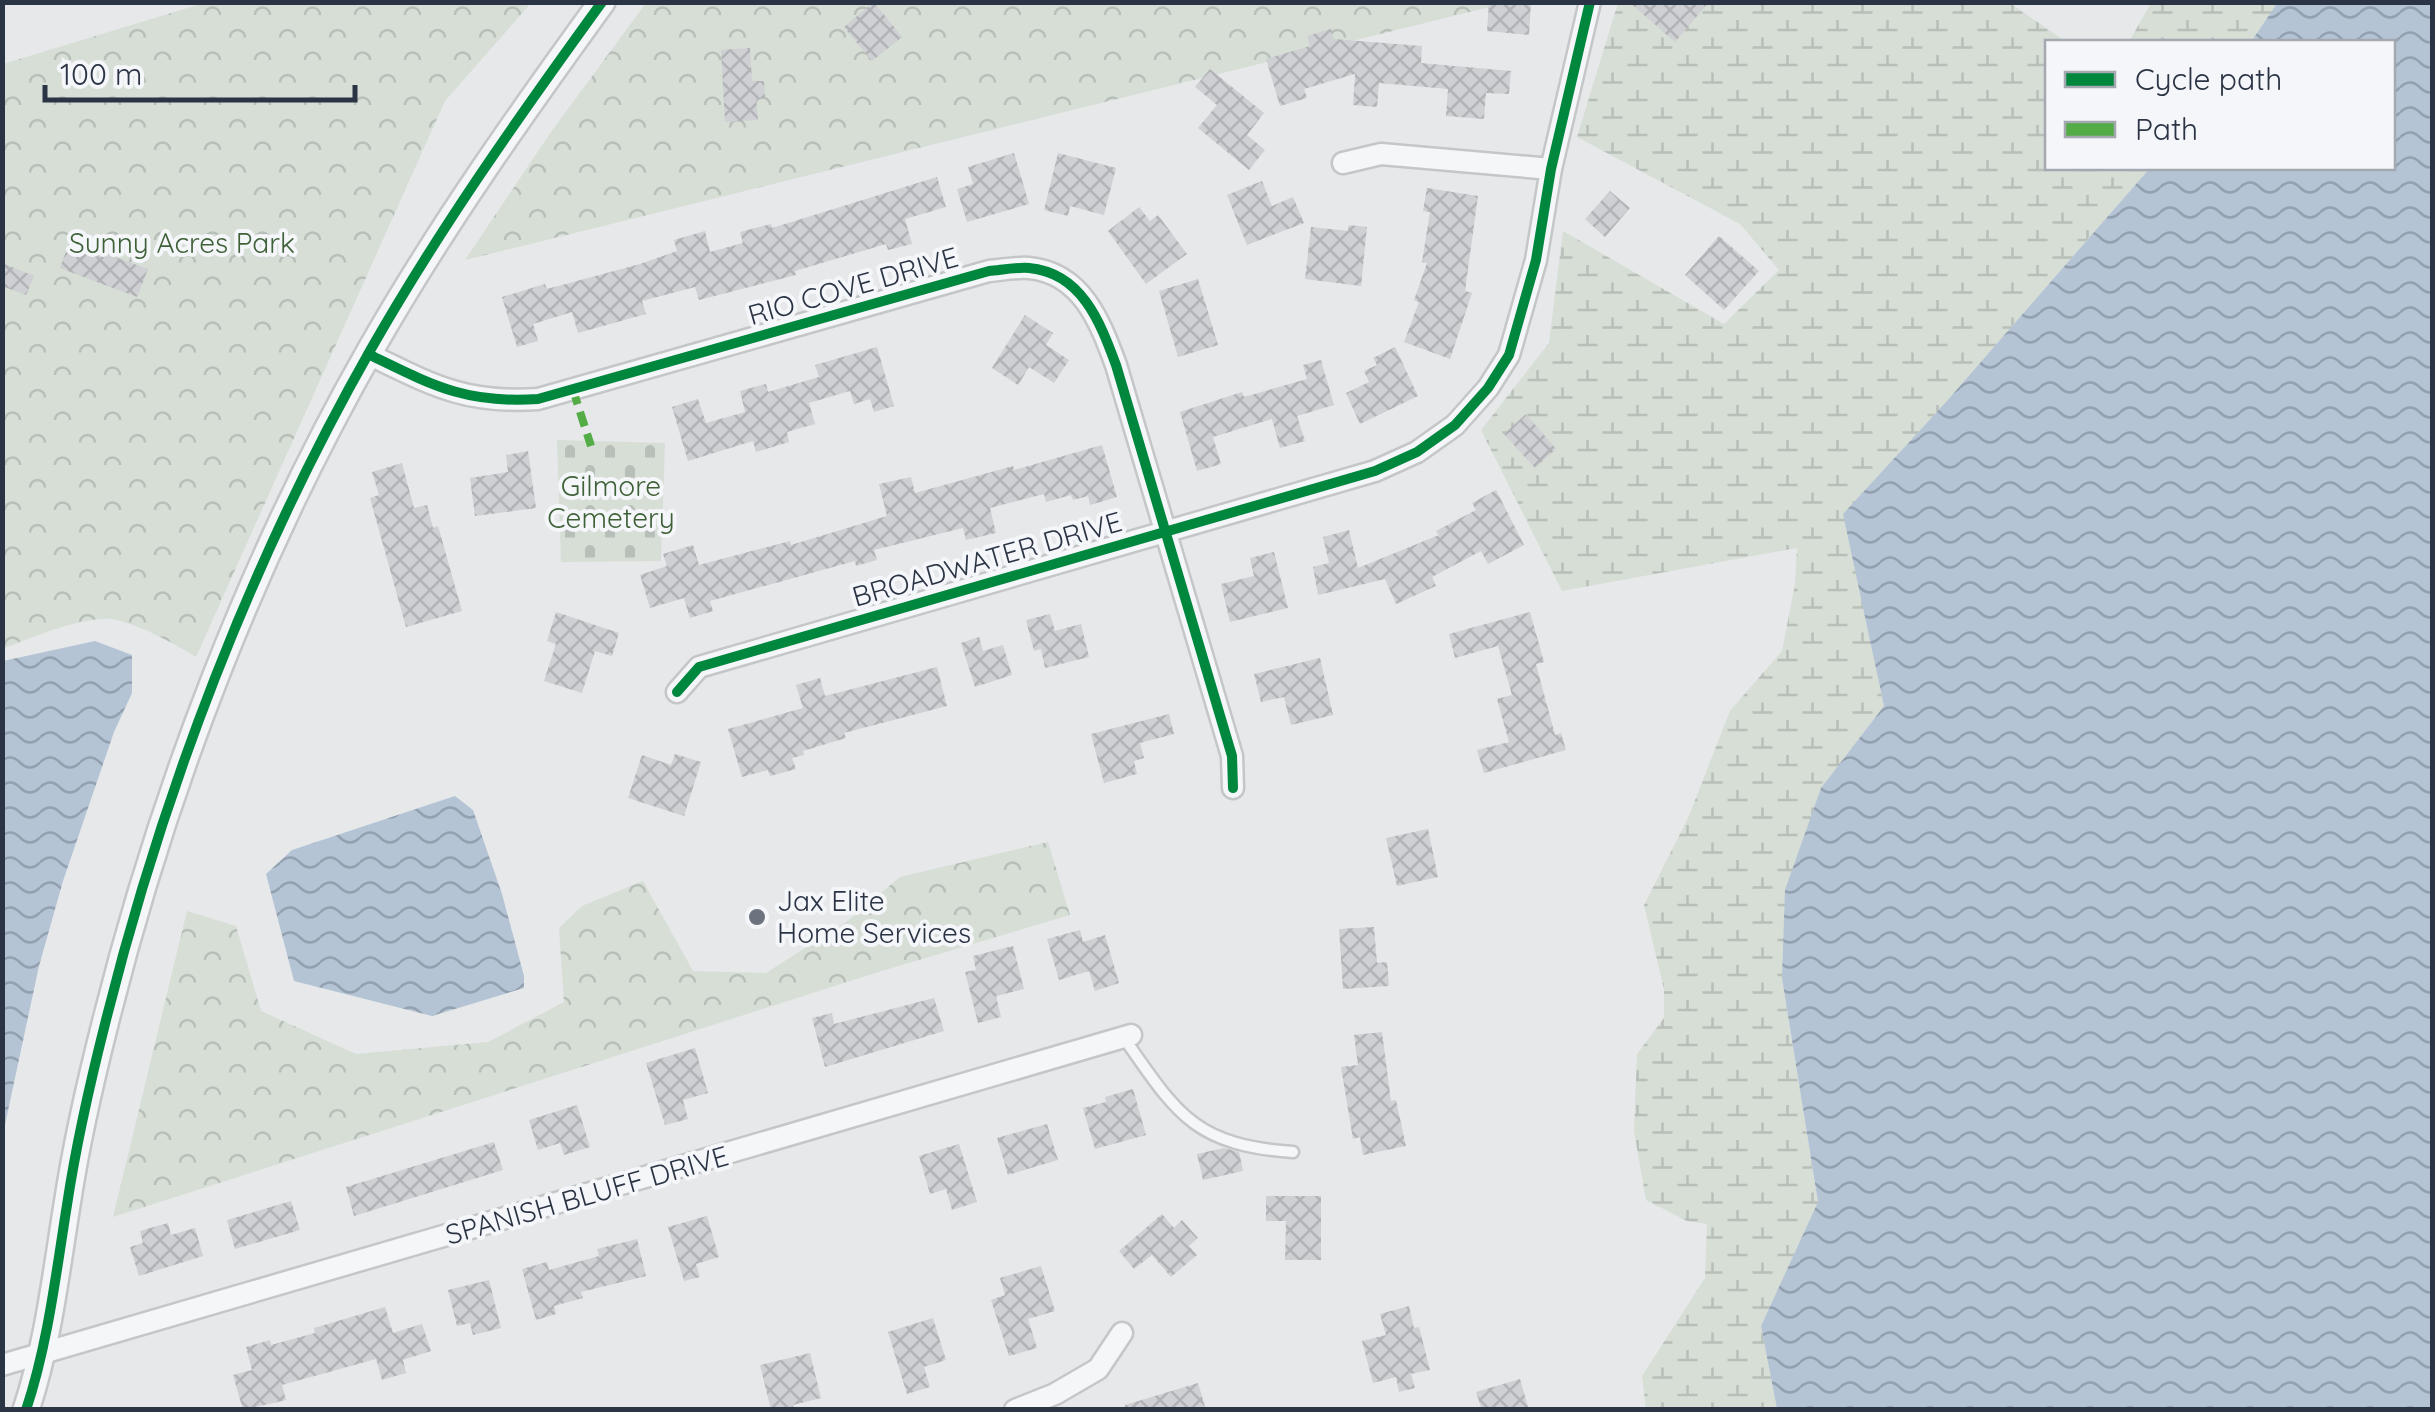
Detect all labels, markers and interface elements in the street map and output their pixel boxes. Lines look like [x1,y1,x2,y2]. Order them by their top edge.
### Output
scale bar [45,40,355,102]
legend [2045,40,2395,170]
text: 100 m [60,55,142,93]
text: Cycle path [2135,60,2282,98]
text: Path [2135,110,2198,148]
park label: Sunny Acres Park [69,225,295,260]
street label: RIO COVE DRIVE [744,239,962,332]
park label: Gilmore Cemetery [547,468,675,535]
street label: BROADWATER DRIVE [848,503,1126,614]
place label: Jax Elite Home Services [777,883,971,950]
marker: Jax Elite Home Services [746,906,768,928]
street label: SPANISH BLUFF DRIVE [441,1137,732,1252]

